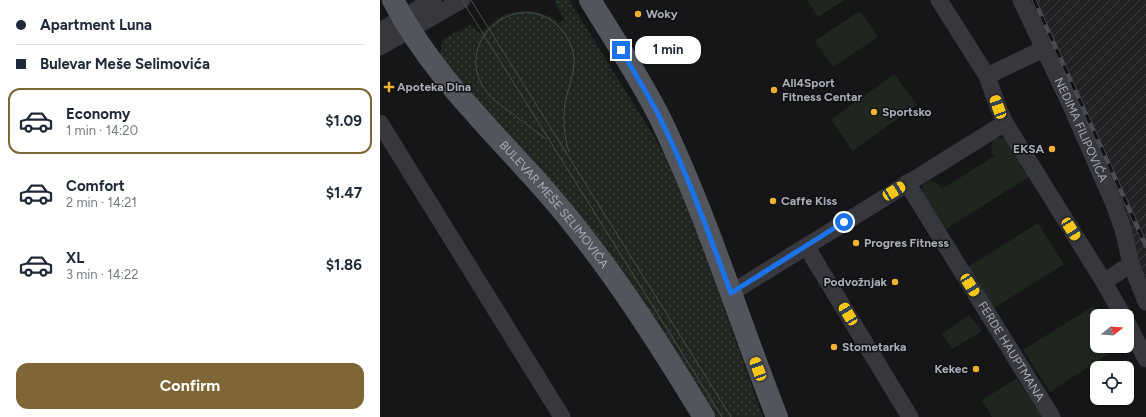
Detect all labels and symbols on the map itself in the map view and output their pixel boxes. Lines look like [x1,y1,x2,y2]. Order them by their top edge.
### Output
place label: Woky [646,7,678,21]
marker: Woky [633,9,643,19]
callout: 1 min [635,36,701,64]
route end [612,41,630,59]
street label: NEDIMA FILIPOVIĆA [1052,75,1111,184]
place label: All4Sport Fitness Centar [782,76,862,104]
place label: Apoteka Dina [397,80,471,94]
marker: Apoteka Dina [384,82,394,92]
marker: All4Sport Fitness Centar [769,85,779,95]
car [988,94,1008,120]
place label: Sportsko [882,105,932,119]
marker: Sportsko [869,107,879,117]
street label: BULEVAR MEŠE SELIMOVIĆA [497,138,612,271]
place label: EKSA [1013,142,1044,156]
marker: EKSA [1047,144,1057,154]
car [881,180,907,202]
place label: Caffe Kiss [781,194,838,208]
marker: Caffe Kiss [768,196,778,206]
route start [835,213,853,231]
car [1060,216,1082,242]
place label: Progres Fitness [864,236,949,250]
marker: Progres Fitness [851,238,861,248]
car [959,272,981,298]
place label: Podvožnjak [823,275,888,289]
marker: Podvožnjak [890,277,900,287]
street label: FERDE HAUPTMANA [975,299,1047,404]
car [837,301,859,327]
north arrow [1090,309,1134,353]
place label: Stometarka [842,340,906,354]
marker: Stometarka [829,342,839,352]
car [748,356,768,382]
place label: Kekec [934,362,968,376]
marker: Kekec [971,364,981,374]

